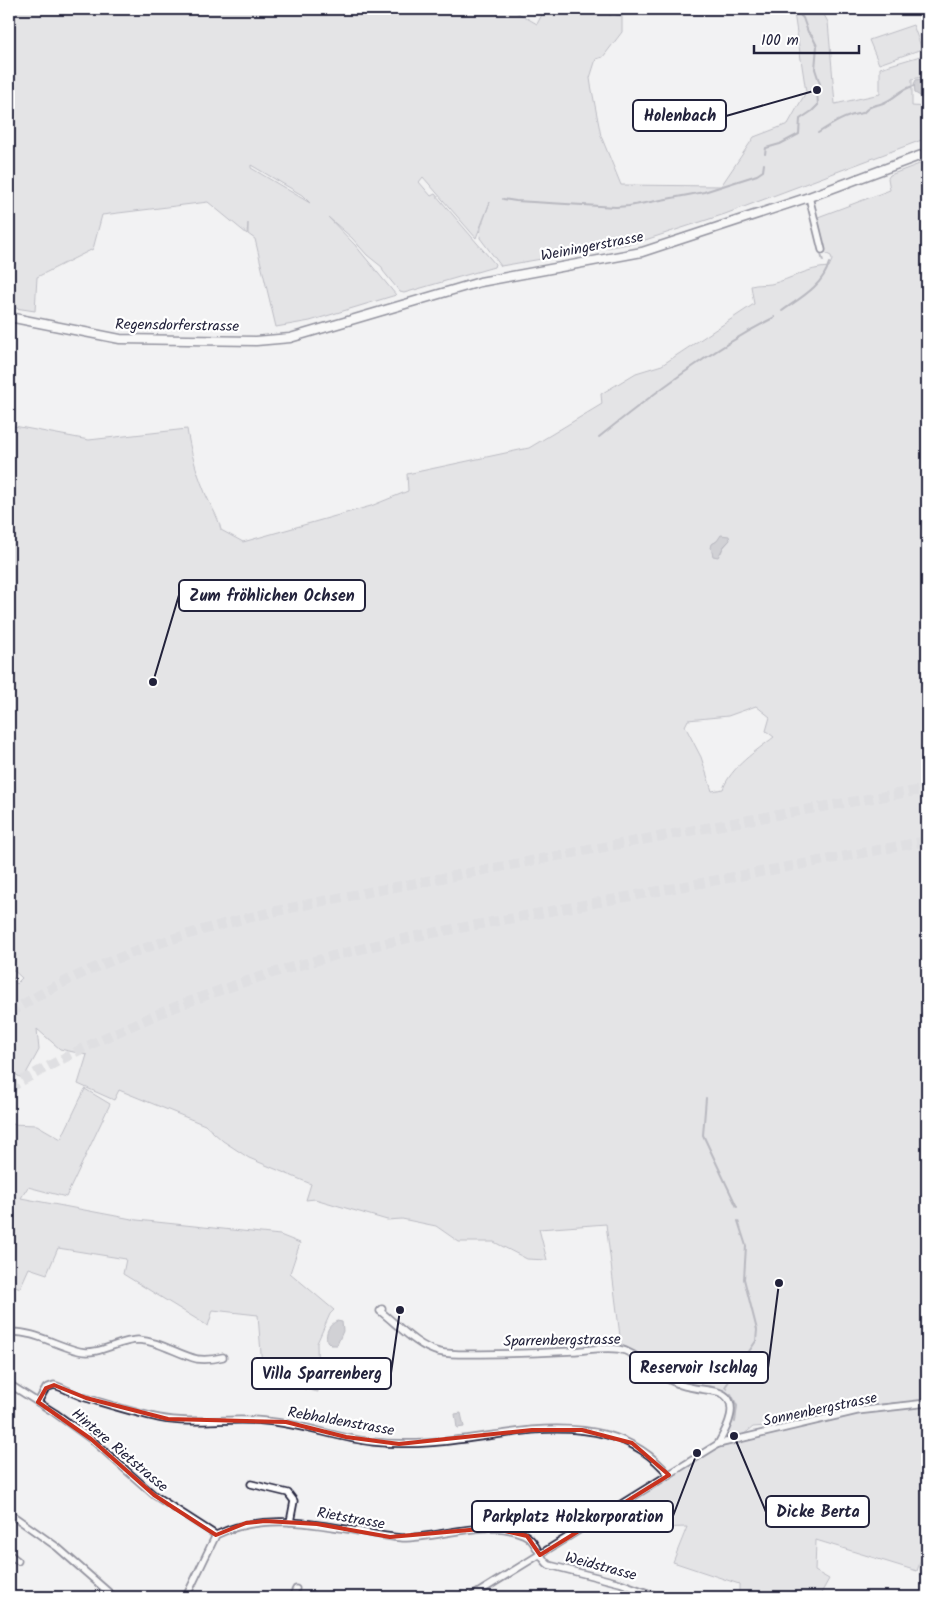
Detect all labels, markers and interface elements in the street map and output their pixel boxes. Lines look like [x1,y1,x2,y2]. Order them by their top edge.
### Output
scale bar [754,22,858,54]
text: 100 m [761,29,799,53]
callout: Holenbach [633,100,726,131]
text: Holenbach [644,104,716,129]
street label: Weiningerstrasse [539,225,646,269]
street label: Regensdorferstrasse [115,313,239,339]
callout: Zum fröhlichen Ochsen [179,580,365,611]
text: Zum fröhlichen Ochsen [189,584,355,609]
street label: Sparrenbergstrasse [503,1328,621,1354]
callout: Reservoir Ischlag [630,1352,768,1383]
text: Reservoir Ischlag [640,1356,758,1381]
callout: Villa Sparrenberg [252,1358,391,1389]
text: Villa Sparrenberg [262,1362,382,1387]
street label: Sonnenbergstrasse [761,1386,880,1434]
street label: Rebhaldenstrasse [286,1401,396,1443]
street label: Hintere Rietstrasse [65,1403,173,1499]
callout: Dicke Berta [766,1496,869,1527]
text: Dicke Berta [776,1500,860,1525]
street label: Rietstrasse [315,1501,387,1537]
callout: Parkplatz Holzkorporation [472,1501,673,1532]
text: Parkplatz Holzkorporation [483,1505,663,1530]
street label: Weidstrasse [562,1546,639,1588]

